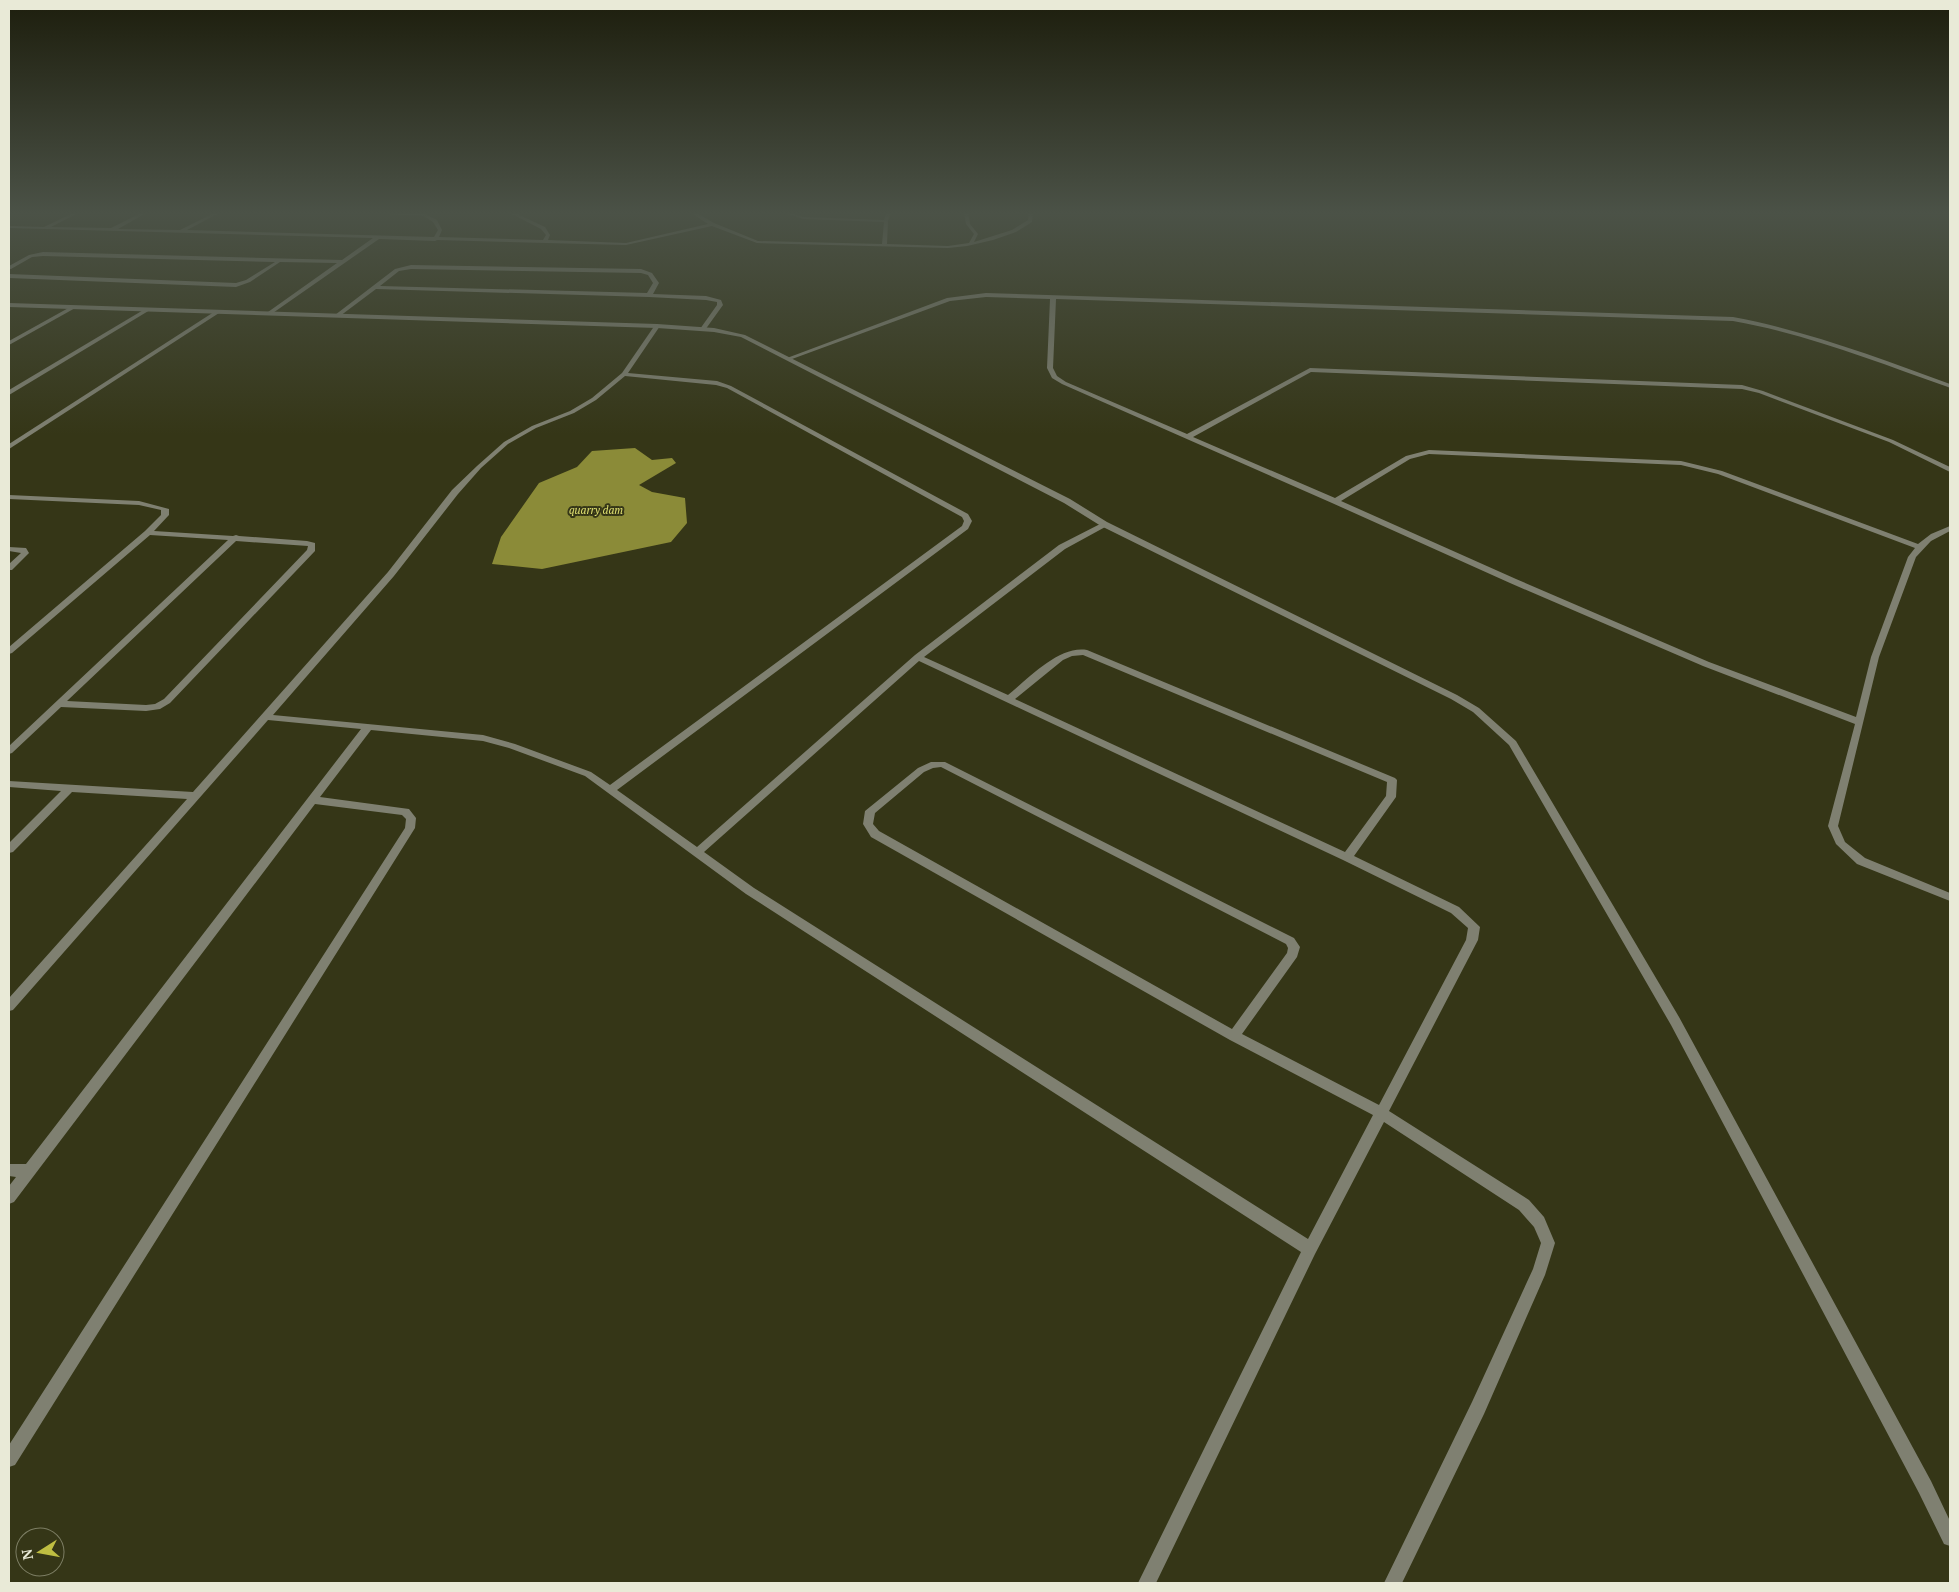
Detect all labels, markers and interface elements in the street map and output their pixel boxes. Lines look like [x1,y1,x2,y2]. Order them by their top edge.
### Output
water label: quarry dam [569,503,623,517]
north arrow [15,1527,65,1577]
text: N [16,1547,37,1562]

